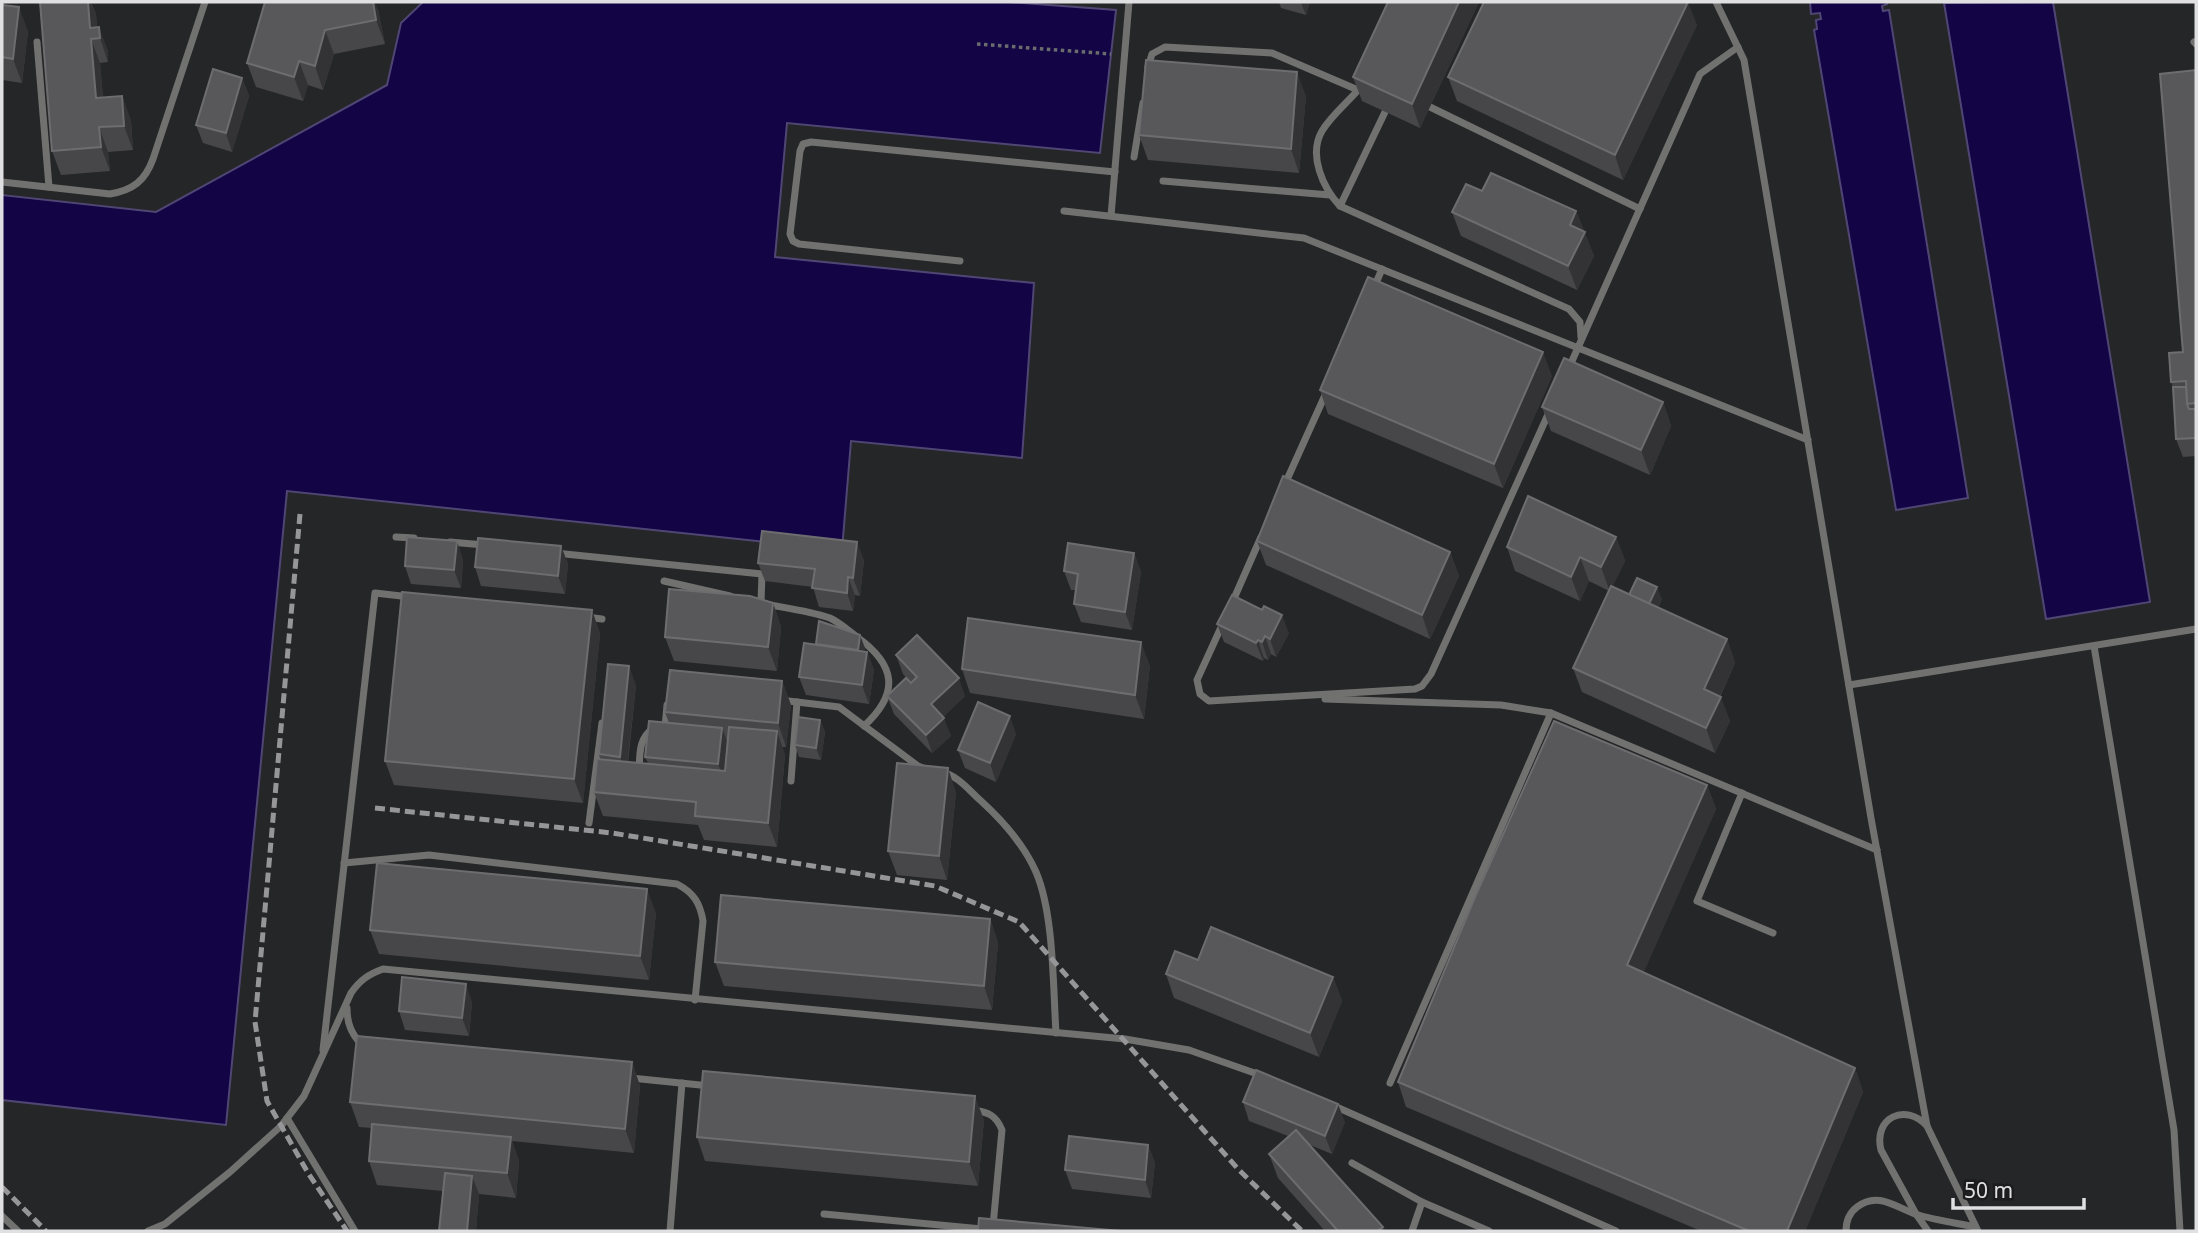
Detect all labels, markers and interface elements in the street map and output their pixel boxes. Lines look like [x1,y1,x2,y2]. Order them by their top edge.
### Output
scale bar [1953,1166,2084,1210]
text: 50 m [1964,1176,2013,1204]

